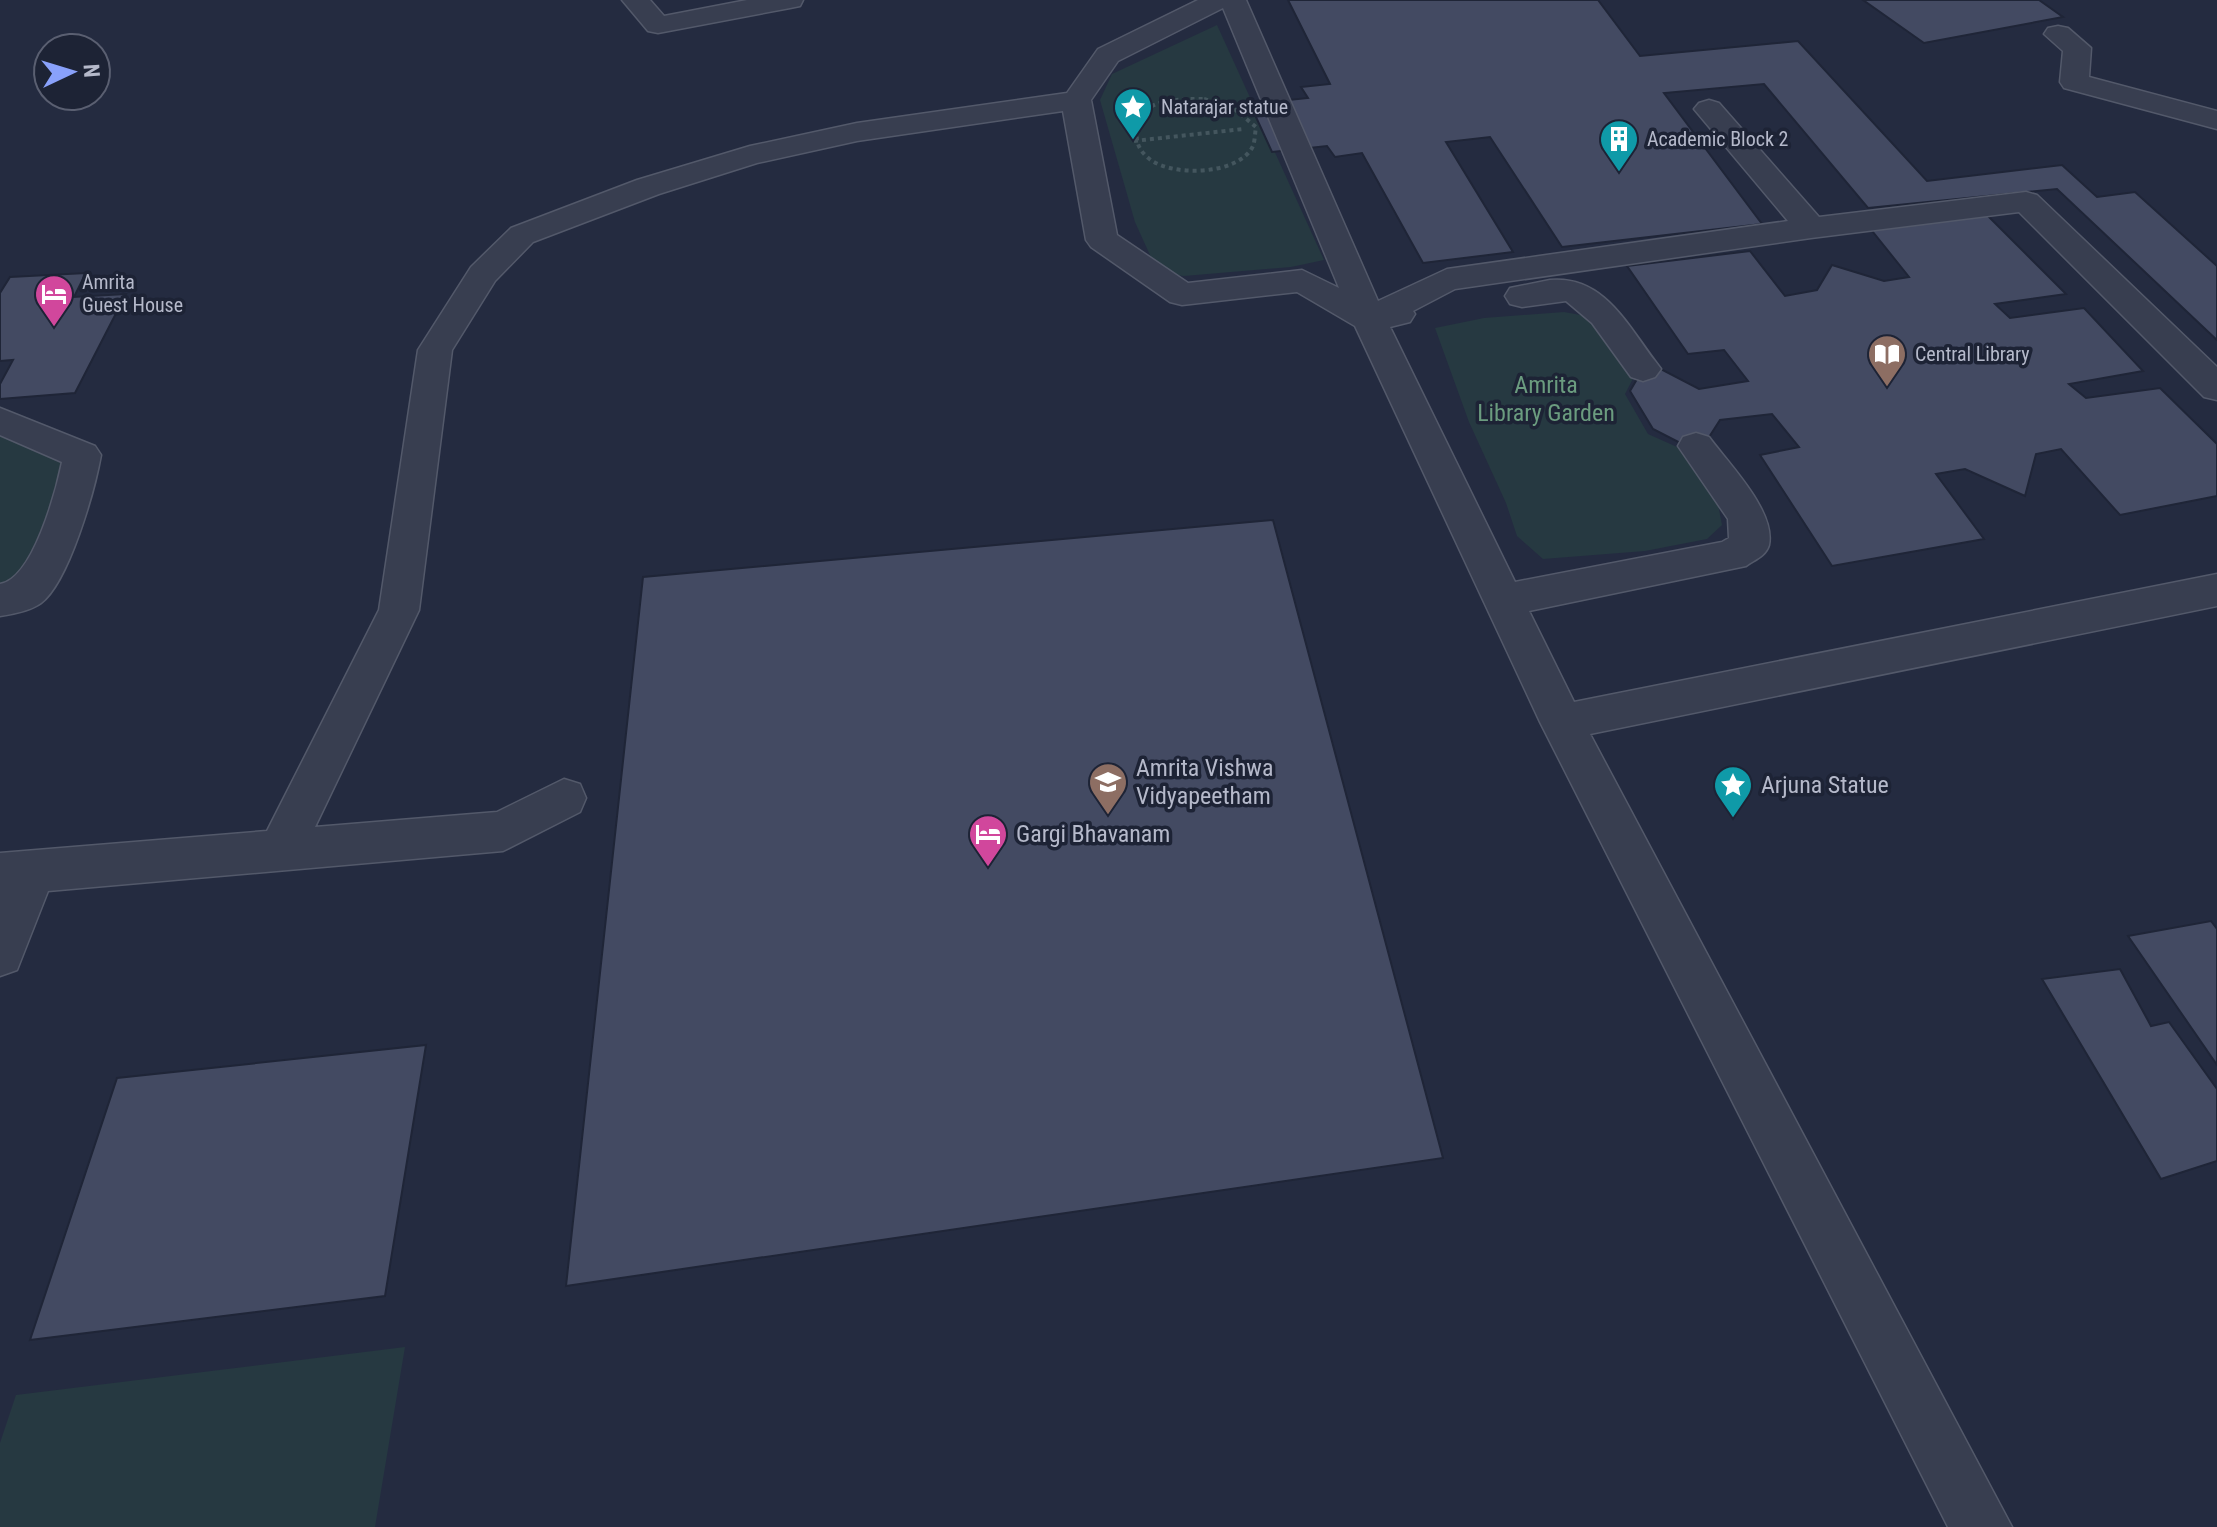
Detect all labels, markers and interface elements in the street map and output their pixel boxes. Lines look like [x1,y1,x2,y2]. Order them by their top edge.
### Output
north arrow [32,32,112,112]
text: N [79,63,104,78]
place icon: Natarajar statue [1112,86,1154,141]
place label: Natarajar statue [1161,95,1288,119]
building icon: Academic Block 2 [1598,118,1640,173]
place label: Academic Block 2 [1647,127,1789,151]
place label: Amrita Guest House [82,270,183,317]
hotel icon: Amrita Guest House [33,273,75,328]
library icon: Central Library [1866,333,1908,388]
place label: Central Library [1915,342,2030,366]
park label: Amrita Library Garden [1477,371,1615,427]
place label: Amrita Vishwa Vidyapeetham [1136,754,1273,810]
school or university icon: Amrita Vishwa Vidyapeetham [1087,761,1129,816]
place icon: Arjuna Statue [1712,764,1754,819]
place label: Arjuna Statue [1761,771,1889,799]
hotel icon: Gargi Bhavanam [967,813,1009,868]
place label: Gargi Bhavanam [1016,820,1170,848]

